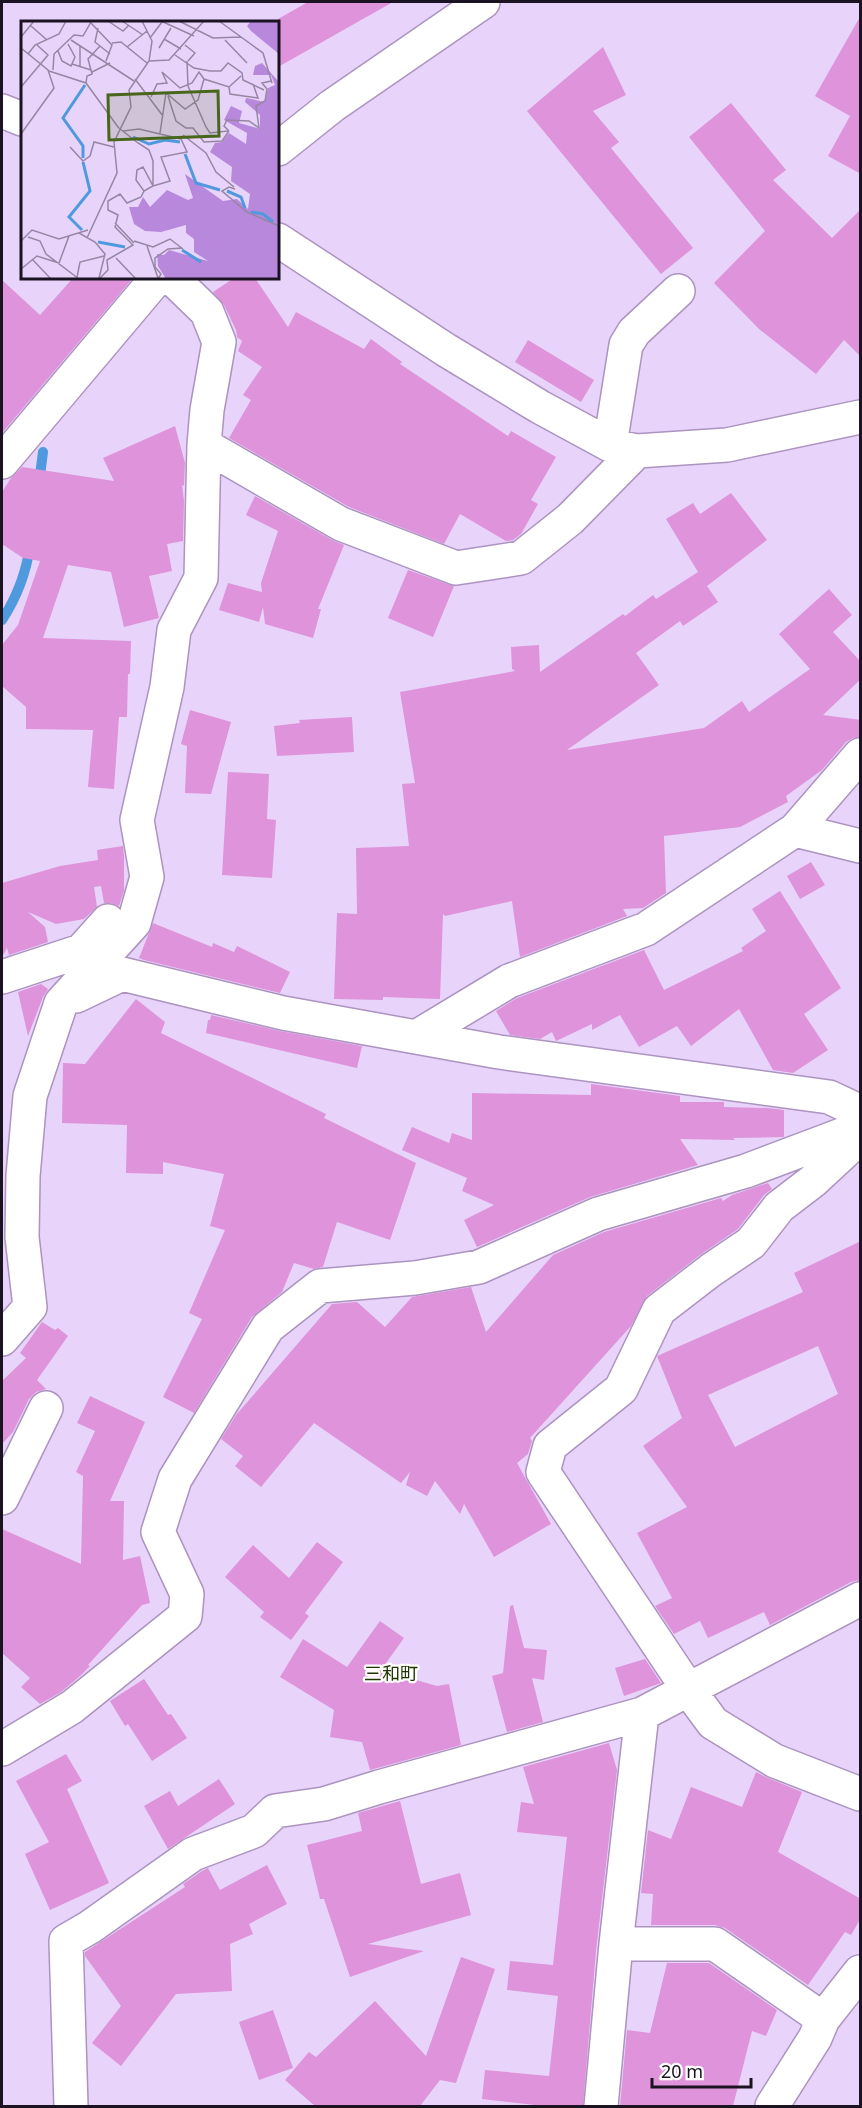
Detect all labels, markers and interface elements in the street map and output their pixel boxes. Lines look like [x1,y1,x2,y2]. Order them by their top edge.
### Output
inset map [21,21,279,279]
district label: 三和町 [364,1661,418,1685]
scale bar [652,2051,751,2089]
text: 20 m [661,2059,703,2083]

